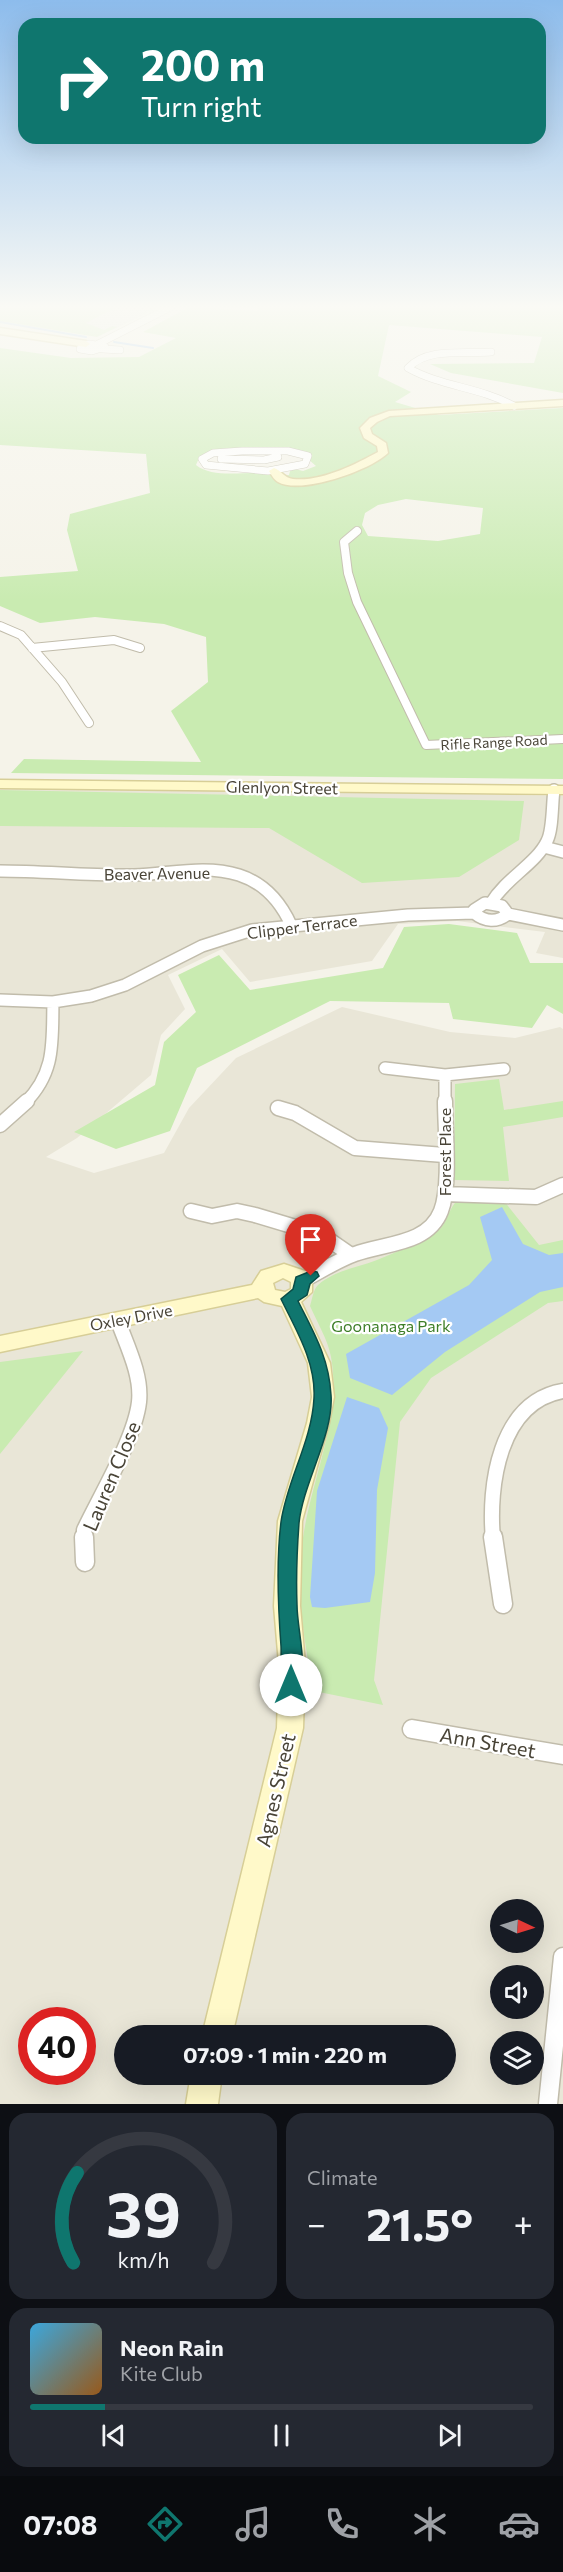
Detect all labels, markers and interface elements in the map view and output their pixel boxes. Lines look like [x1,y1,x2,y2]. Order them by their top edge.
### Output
text: 200 m [141,38,265,90]
icon: right [42,42,120,120]
text: Turn right [141,90,261,123]
street label: Rifle Range Road [440,731,548,753]
street label: Glenlyon Street [226,777,339,797]
street label: Beaver Avenue [104,863,210,883]
street label: Clipper Terrace [246,910,358,942]
street label: Forest Place [435,1108,454,1196]
pin [285,1214,336,1276]
icon: arrive [294,1223,327,1256]
street label: Oxley Drive [88,1300,174,1334]
park label: Goonanaga Park [331,1316,451,1335]
street label: Lauren Close [77,1418,145,1534]
position arrow [259,1653,323,1717]
street label: Ann Street [438,1722,538,1762]
street label: Agnes Street [250,1731,300,1849]
north arrow [490,1899,544,1953]
map controls [490,1899,544,2085]
button: sound [490,1965,544,2019]
speed limit sign: 40 [18,2007,96,2085]
button: layers [490,2031,544,2085]
text: 07:09 · 1 min · 220 m [183,2041,387,2068]
text: Climate [307,2165,377,2189]
text: 39 [106,2174,180,2250]
text: 21.5° [366,2195,473,2250]
text: − [307,2202,326,2243]
text: + [514,2202,533,2243]
text: km/h [117,2246,169,2272]
text: Neon Rain [120,2334,224,2361]
text: Kite Club [120,2361,203,2385]
icon: previous [97,2419,130,2452]
icon: pause [265,2419,298,2452]
icon: next [433,2419,466,2452]
icon: directions [144,2503,186,2545]
icon: music [232,2503,274,2545]
icon: phone [321,2503,363,2545]
icon: climate [409,2503,451,2545]
icon: car [498,2503,540,2545]
text: 07:08 [23,2508,98,2541]

